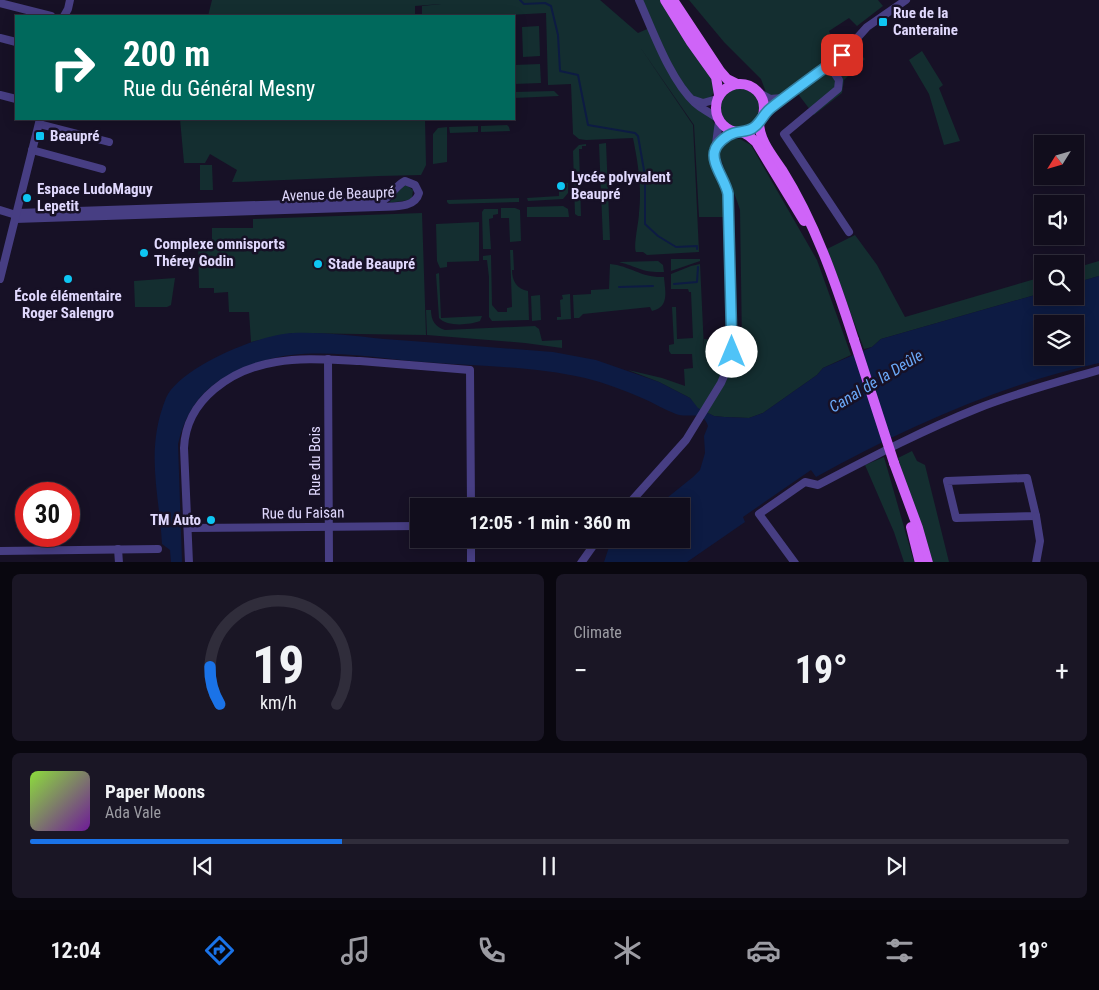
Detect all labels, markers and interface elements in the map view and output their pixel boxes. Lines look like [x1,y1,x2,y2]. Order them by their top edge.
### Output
place label: Rue de la Canteraine [893,4,958,39]
marker: Rue de la Canteraine [877,16,889,28]
text: 200 m [123,34,210,75]
pin [821,34,863,76]
icon: right [40,35,105,100]
icon: arrive [828,41,856,69]
text: Rue du Général Mesny [123,76,315,101]
place label: Beaupré [50,127,99,145]
marker: Beaupré [34,130,46,142]
north arrow [1034,135,1084,185]
map controls [1034,135,1084,365]
place label: Lycée polyvalent Beaupré [571,168,671,203]
place label: Espace LudoMaguy Lepetit [37,180,153,215]
marker: Lycée polyvalent Beaupré [555,180,567,192]
street label: Avenue de Beaupré [281,183,395,205]
marker: Espace LudoMaguy Lepetit [21,192,33,204]
button: sound [1034,195,1084,245]
place label: Complexe omnisports Thérey Godin [154,235,285,270]
marker: Complexe omnisports Thérey Godin [138,247,150,259]
place label: Stade Beaupré [328,255,415,273]
button: search [1034,255,1084,305]
marker: Stade Beaupré [312,258,324,270]
marker: École élémentaire Roger Salengro [62,273,74,285]
place label: École élémentaire Roger Salengro [14,287,122,322]
button: layers [1034,315,1084,365]
position arrow [705,325,757,377]
water label: Canal de la Deûle [826,346,926,416]
street label: Rue du Bois [306,426,324,496]
speed limit sign: 30 [15,482,80,547]
street label: Rue du Faisan [261,503,345,523]
place label: TM Auto [150,511,201,529]
text: 12:05 · 1 min · 360 m [469,511,631,534]
marker: TM Auto [205,514,217,526]
text: Climate [574,623,622,642]
text: 19 [251,635,304,696]
text: 19° [795,648,848,692]
text: − [574,654,588,687]
text: + [1055,654,1069,687]
text: km/h [259,692,296,713]
text: Paper Moons [105,780,205,803]
text: Ada Vale [105,803,161,822]
icon: previous [189,852,217,880]
icon: pause [535,852,563,880]
icon: next [882,852,910,880]
icon: directions [202,933,237,968]
icon: music [338,933,373,968]
icon: phone [474,933,509,968]
icon: climate [610,933,645,968]
icon: car [746,933,781,968]
icon: filters [882,933,917,968]
text: 12:04 [50,938,101,963]
text: 19° [1018,938,1048,963]

